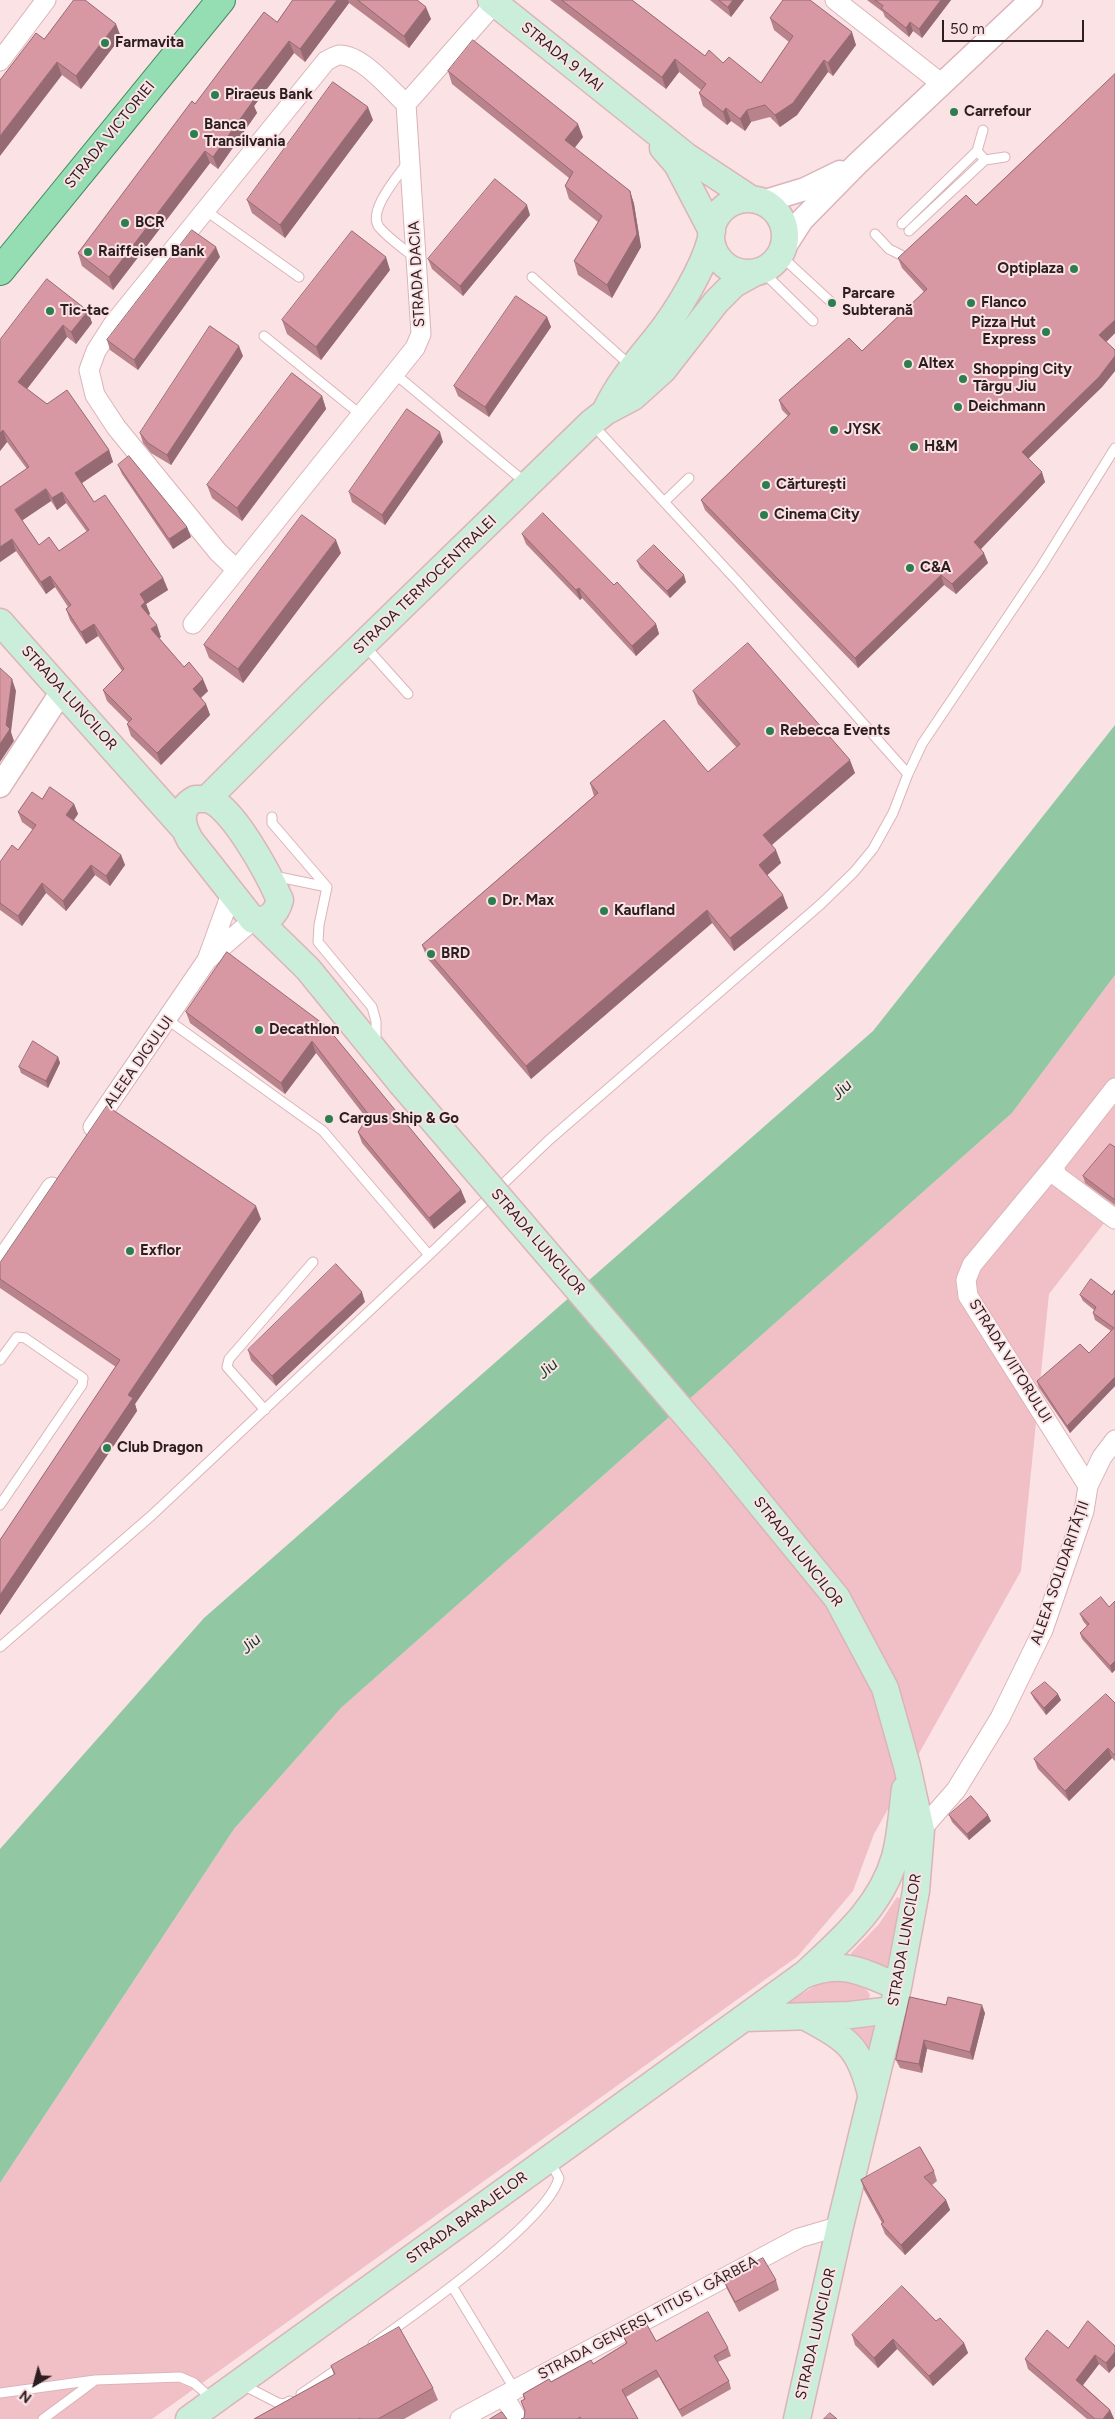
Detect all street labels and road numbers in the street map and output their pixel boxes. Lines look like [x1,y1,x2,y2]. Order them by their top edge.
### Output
street label: STRADA 9 MAI [517,18,607,96]
street label: STRADA VICTORIEI [61,78,159,192]
street label: STRADA DACIA [405,220,429,328]
street label: STRADA TERMOCENTRALEI [350,512,500,658]
street label: STRADA LUNCILOR [17,642,121,754]
street label: ALEEA DIGULUI [101,1012,177,1112]
street label: STRADA LUNCILOR [487,1185,589,1299]
street label: STRADA VIITORULUI [965,1296,1055,1426]
street label: STRADA LUNCILOR [749,1493,847,1611]
street label: ALEEA SOLIDARITĂȚII [1027,1499,1093,1647]
street label: STRADA LUNCILOR [884,1872,926,2008]
street label: STRADA BARAJELOR [403,2168,531,2268]
street label: STRADA GENERSL TITUS I. GÂRBEA [535,2252,761,2384]
street label: STRADA LUNCILOR [792,2266,840,2402]

